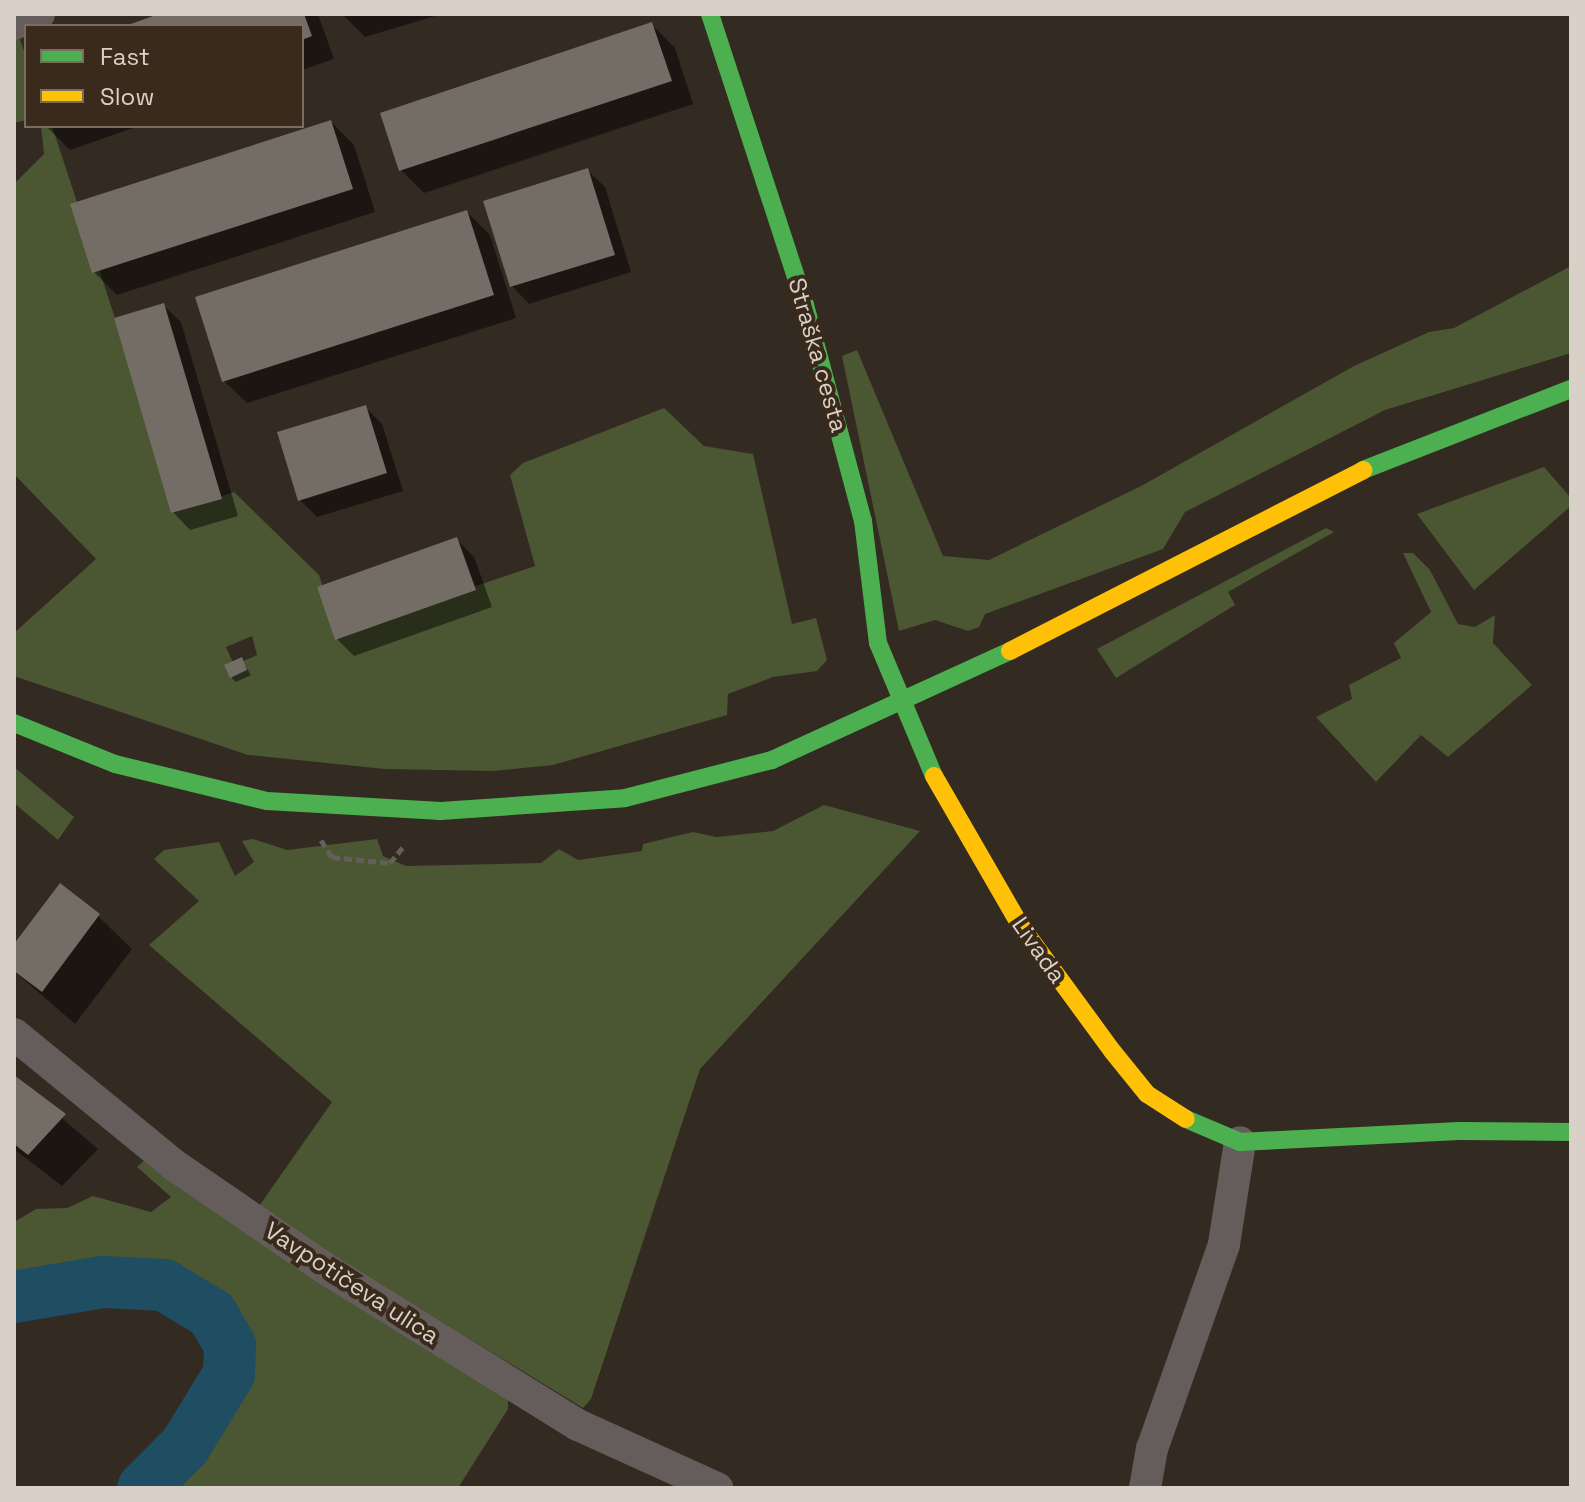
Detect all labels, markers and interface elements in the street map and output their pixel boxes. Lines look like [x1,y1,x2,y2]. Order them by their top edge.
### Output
legend [24,24,304,128]
text: Fast [100,41,150,72]
text: Slow [100,81,154,112]
street label: Straška cesta [782,275,854,435]
street label: Livada [1006,911,1072,989]
street label: Vavpotičeva ulica [259,1216,445,1350]

